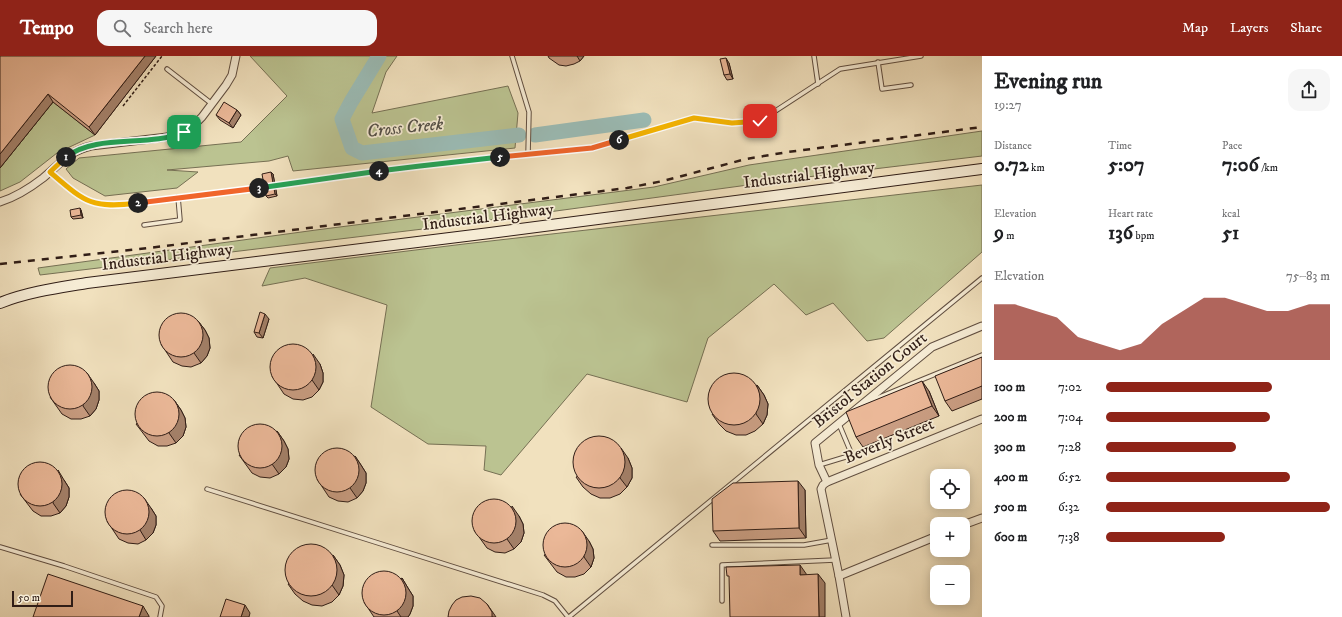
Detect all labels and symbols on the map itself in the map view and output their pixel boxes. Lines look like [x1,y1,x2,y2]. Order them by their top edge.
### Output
pin [743,104,777,138]
water label: Cross Creek [366,113,445,143]
pin [167,115,201,149]
pin: 6 [609,130,629,150]
pin: 1 [56,147,76,167]
pin: 5 [490,147,510,167]
street label: Industrial Highway [742,156,877,194]
pin: 4 [369,161,389,181]
pin: 3 [249,178,269,198]
pin: 2 [128,193,148,213]
street label: Industrial Highway [421,198,556,236]
street label: Industrial Highway [100,238,235,276]
street label: Bristol Station Court [808,327,932,433]
street label: Beverly Street [841,413,938,469]
scale bar [12,589,73,608]

